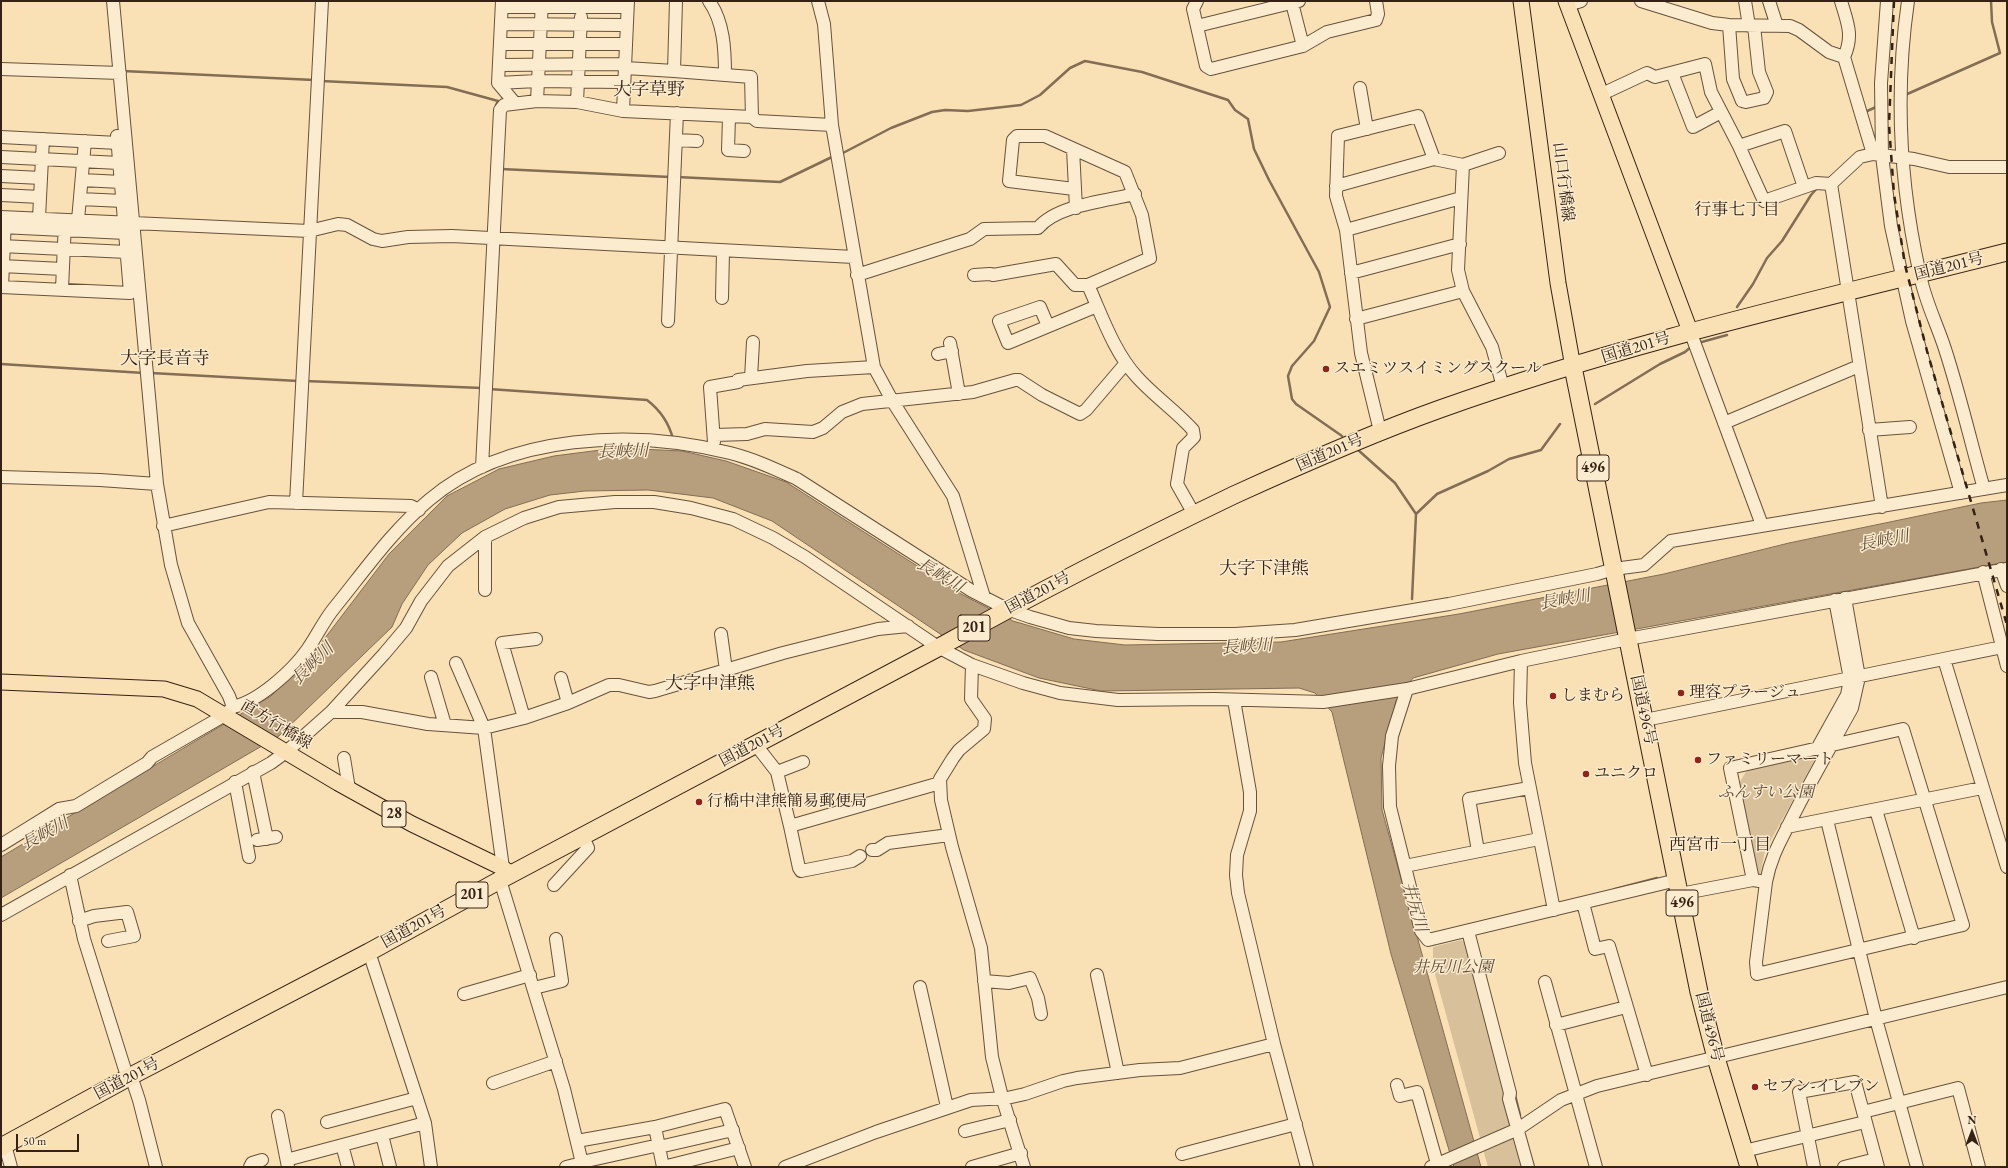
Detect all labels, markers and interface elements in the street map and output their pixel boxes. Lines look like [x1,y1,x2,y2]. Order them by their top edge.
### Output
district label: 大字草野 [613,79,685,101]
street label: 山口行橋線 [1549,141,1577,223]
district label: 行事七丁目 [1695,200,1779,220]
street label: 国道201号 [1912,249,1986,285]
street label: 国道201号 [1599,328,1673,368]
district label: 大字長音寺 [120,348,210,370]
place label: スエミツスイミングスクール [1334,359,1542,379]
marker: スエミツスイミングスクール [1321,364,1331,374]
street label: 国道201号 [1294,430,1366,476]
water label: 長峡川 [597,441,649,463]
road number: 496 [1577,455,1609,481]
water label: 長峡川 [1857,526,1911,556]
water label: 長峡川 [913,554,967,598]
district label: 大字下津熊 [1219,558,1309,580]
street label: 国道201号 [1002,568,1074,618]
water label: 長峡川 [1538,586,1592,614]
road number: 201 [958,615,990,641]
water label: 長峡川 [1221,635,1273,659]
water label: 長峡川 [288,639,338,689]
district label: 大字中津熊 [665,673,755,695]
street label: 国道496号 [1626,673,1660,747]
place label: 理容プラージュ [1689,683,1801,703]
place label: しまむら [1561,686,1625,706]
marker: 理容プラージュ [1676,688,1686,698]
marker: しまむら [1548,691,1558,701]
street label: 直方行橋線 [237,696,315,754]
street label: 国道201号 [716,721,788,771]
place label: ファミリーマート [1706,750,1834,770]
marker: ファミリーマート [1693,755,1703,765]
place label: ユニクロ [1594,764,1658,784]
marker: ユニクロ [1581,769,1591,779]
park label: ふんすい公園 [1718,783,1814,803]
place label: 行橋中津熊簡易郵便局 [707,792,867,812]
marker: 行橋中津熊簡易郵便局 [694,797,704,807]
road number: 28 [382,801,406,827]
water label: 長峡川 [18,813,72,855]
district label: 西宮市一丁目 [1669,835,1771,855]
water label: 井尻川 [1397,880,1431,934]
road number: 201 [456,882,488,908]
road number: 496 [1666,890,1698,916]
street label: 国道201号 [378,901,450,953]
park label: 井尻川公園 [1413,958,1493,978]
street label: 国道496号 [1691,990,1727,1064]
street label: 国道201号 [91,1054,163,1104]
place label: セブン-イレブン [1763,1077,1879,1097]
marker: セブン-イレブン [1750,1082,1760,1092]
north arrow [1952,1112,1992,1152]
text: N [1968,1113,1976,1127]
scale bar [18,1126,81,1152]
text: 50 m [23,1133,46,1149]

